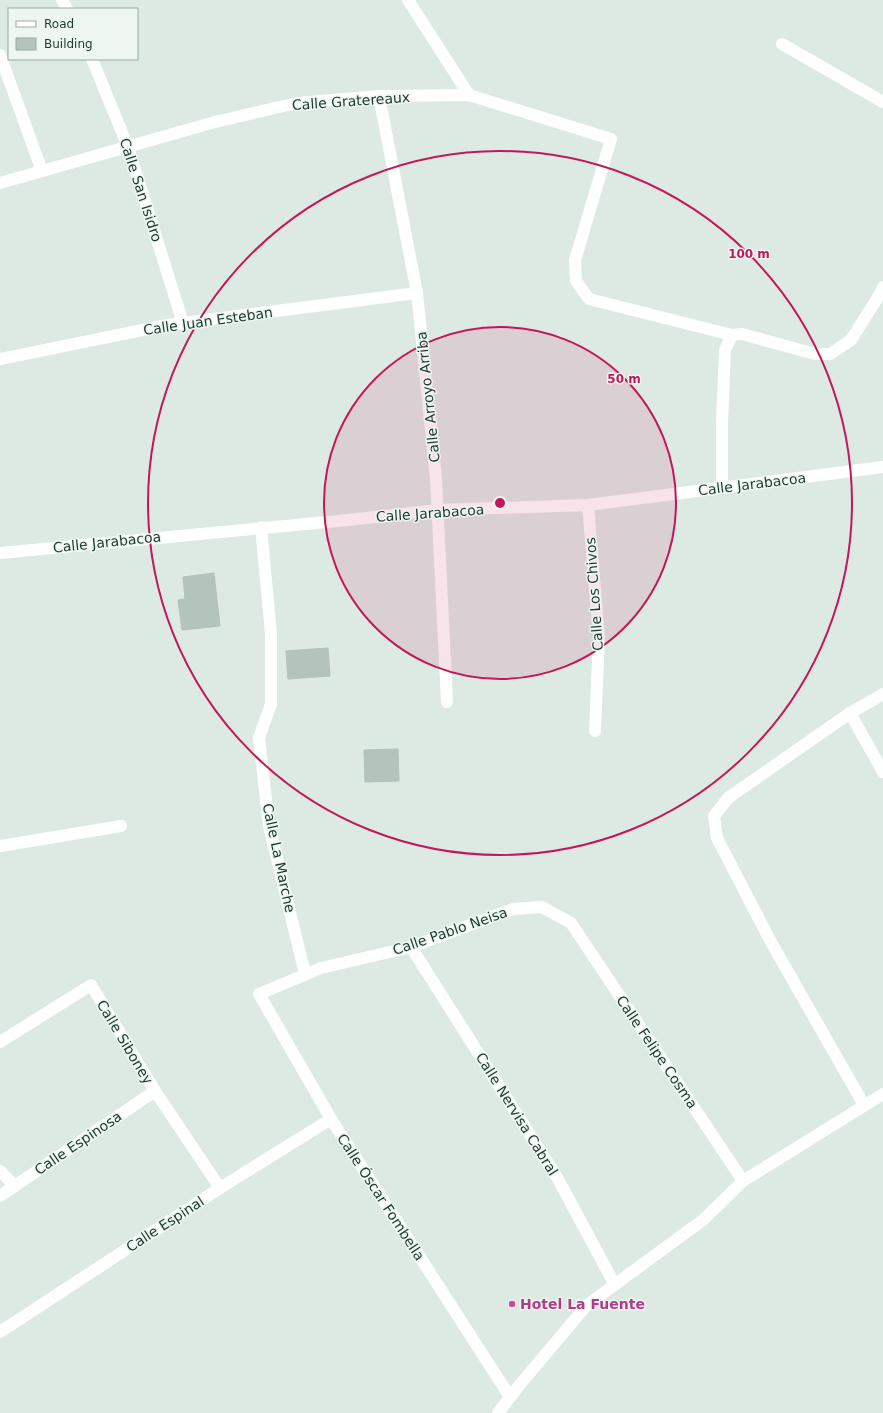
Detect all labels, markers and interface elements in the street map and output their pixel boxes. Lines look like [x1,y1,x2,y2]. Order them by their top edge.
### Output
legend [8,8,138,60]
text: Road [44,17,74,31]
text: Building [44,37,93,51]
street label: Calle Gratereaux [291,89,411,113]
street label: Calle San Isidro [117,136,165,244]
text: 100 m [728,247,770,261]
street label: Calle Juan Esteban [142,304,274,338]
street label: Calle Arroyo Arriba [413,331,443,463]
text: 50 m [607,372,641,386]
street label: Calle Jarabacoa [697,469,807,499]
centre of rings [493,496,507,510]
street label: Calle Jarabacoa [375,501,485,525]
street label: Calle Jarabacoa [52,528,162,556]
street label: Calle Los Chivos [582,537,606,651]
street label: Calle La Marche [260,802,298,914]
street label: Calle Pablo Neisa [391,904,509,958]
street label: Calle Felipe Cosma [613,993,701,1111]
street label: Calle Siboney [94,997,156,1087]
street label: Calle Nervisa Cabral [473,1050,561,1178]
street label: Calle Espinosa [31,1108,125,1178]
street label: Calle Óscar Fombella [334,1130,429,1263]
street label: Calle Espinal [123,1193,207,1255]
place label: Hotel La Fuente [520,1296,645,1312]
marker: Hotel La Fuente [507,1299,517,1309]

